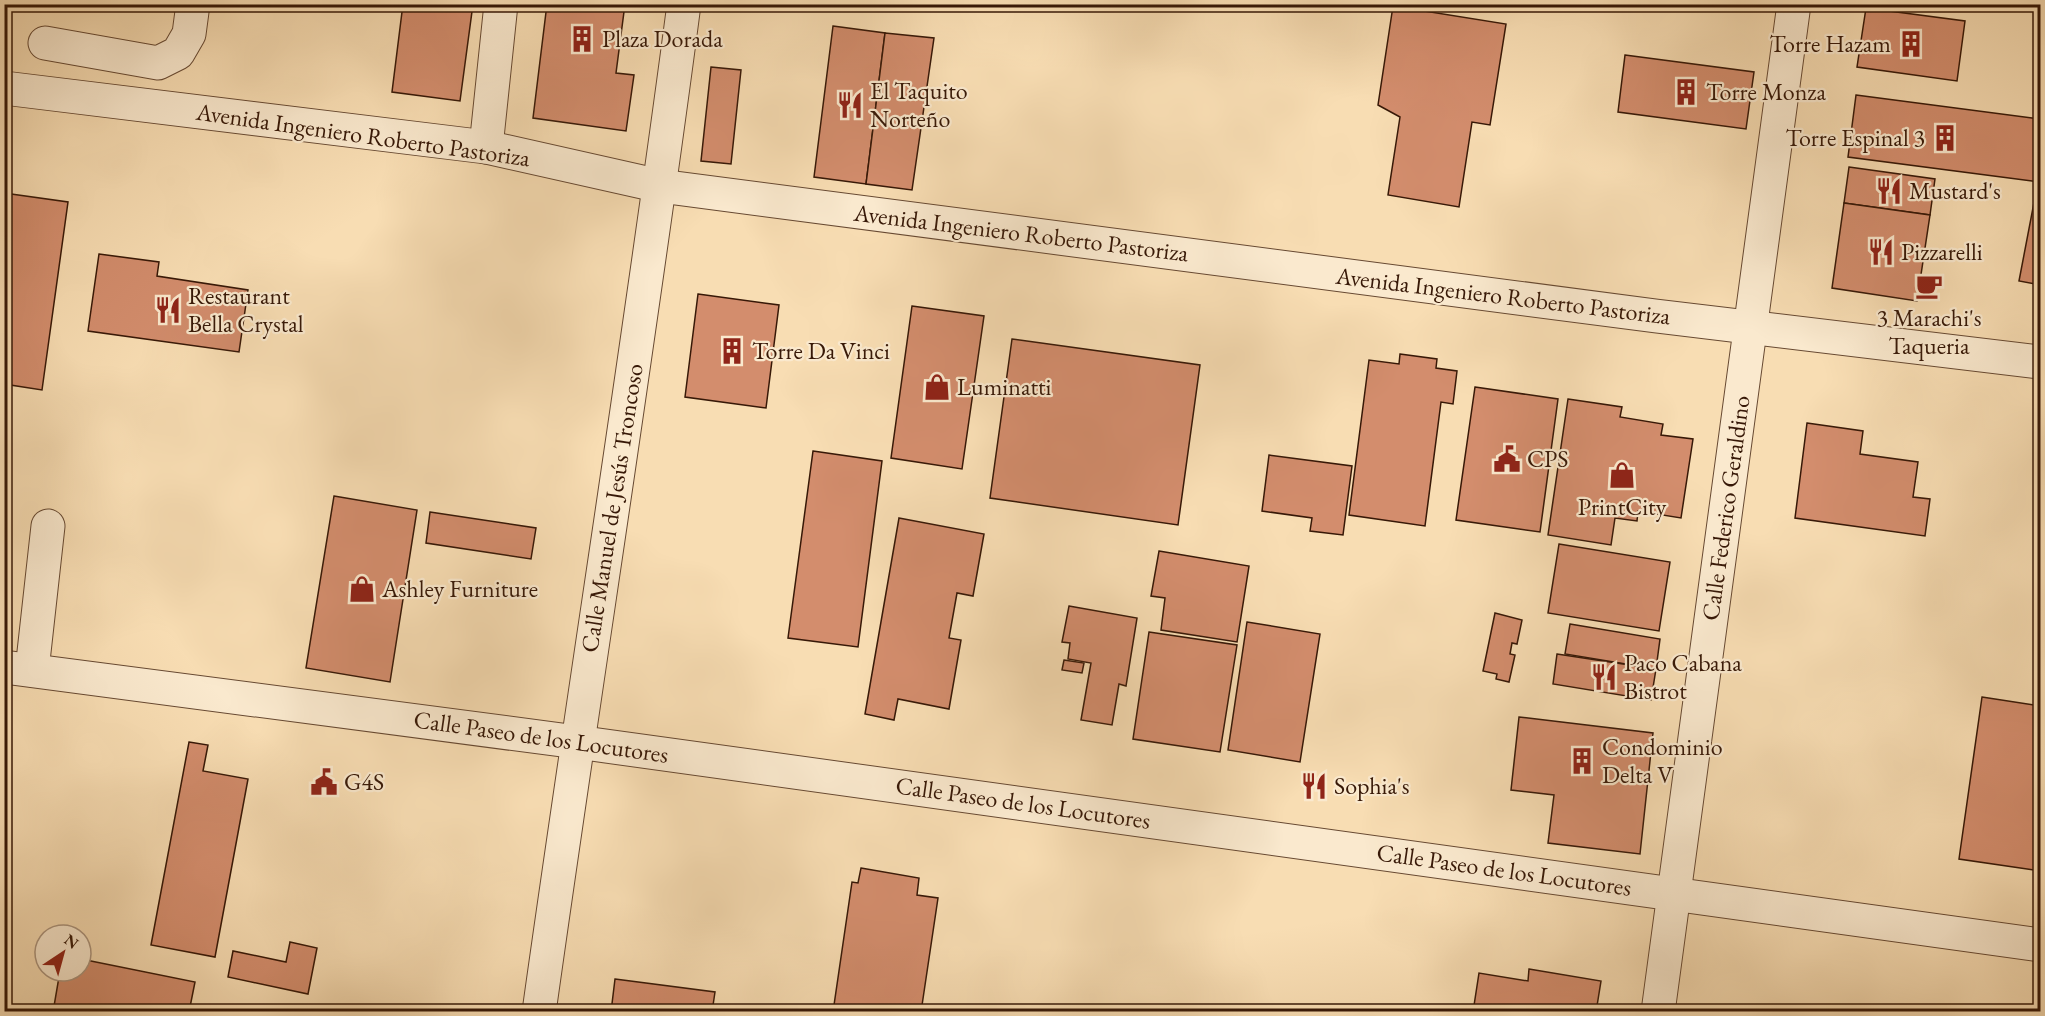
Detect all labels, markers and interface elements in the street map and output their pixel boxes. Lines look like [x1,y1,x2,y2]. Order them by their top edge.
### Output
place label: Plaza Dorada [602,23,723,54]
building icon: Plaza Dorada [567,24,597,54]
place label: Torre Hazam [1770,28,1891,59]
building icon: Torre Hazam [1896,29,1926,59]
place label: El Taquito Norteño [870,75,968,134]
place label: Torre Monza [1706,76,1826,107]
building icon: Torre Monza [1671,77,1701,107]
restaurant icon: El Taquito Norteño [835,90,865,120]
street label: Avenida Ingeniero Roberto Pastoriza [193,96,532,173]
place label: Torre Espinal 3 [1785,122,1925,153]
building icon: Torre Espinal 3 [1930,123,1960,153]
place label: Mustard's [1909,175,2001,206]
restaurant icon: Mustard's [1874,176,1904,206]
street label: Avenida Ingeniero Roberto Pastoriza [851,196,1190,268]
place label: Pizzarelli [1901,236,1983,267]
restaurant icon: Pizzarelli [1866,237,1896,267]
street label: Avenida Ingeniero Roberto Pastoriza [1333,259,1672,331]
cafe icon: 3 Marachi's Taqueria [1914,271,1944,301]
place label: Restaurant Bella Crystal [188,280,304,339]
restaurant icon: Restaurant Bella Crystal [153,295,183,325]
place label: 3 Marachi's Taqueria [1876,302,1982,361]
place label: Torre Da Vinci [752,335,890,366]
building icon: Torre Da Vinci [717,336,747,366]
street label: Calle Manuel de Jesús Troncoso [573,361,650,655]
place label: Luminatti [957,371,1052,402]
shop icon: Luminatti [922,372,952,402]
street label: Calle Federico Geraldino [1694,393,1757,623]
place label: CPS [1527,443,1568,474]
public building icon: CPS [1492,444,1522,474]
shop icon: PrintCity [1607,460,1637,490]
place label: PrintCity [1578,491,1667,522]
place label: Ashley Furniture [381,573,538,604]
shop icon: Ashley Furniture [347,574,377,604]
place label: Paco Cabana Bistrot [1624,647,1742,706]
restaurant icon: Paco Cabana Bistrot [1589,662,1619,692]
street label: Calle Paseo de los Locutores [412,703,670,770]
place label: Condominio Delta V [1602,731,1723,790]
building icon: Condominio Delta V [1567,746,1597,776]
place label: G4S [344,766,384,797]
public building icon: G4S [309,767,339,797]
street label: Calle Paseo de los Locutores [894,769,1152,836]
place label: Sophia's [1334,770,1410,801]
restaurant icon: Sophia's [1299,771,1329,801]
street label: Calle Paseo de los Locutores [1375,836,1633,903]
north arrow [33,923,93,983]
text: N [60,929,83,954]

